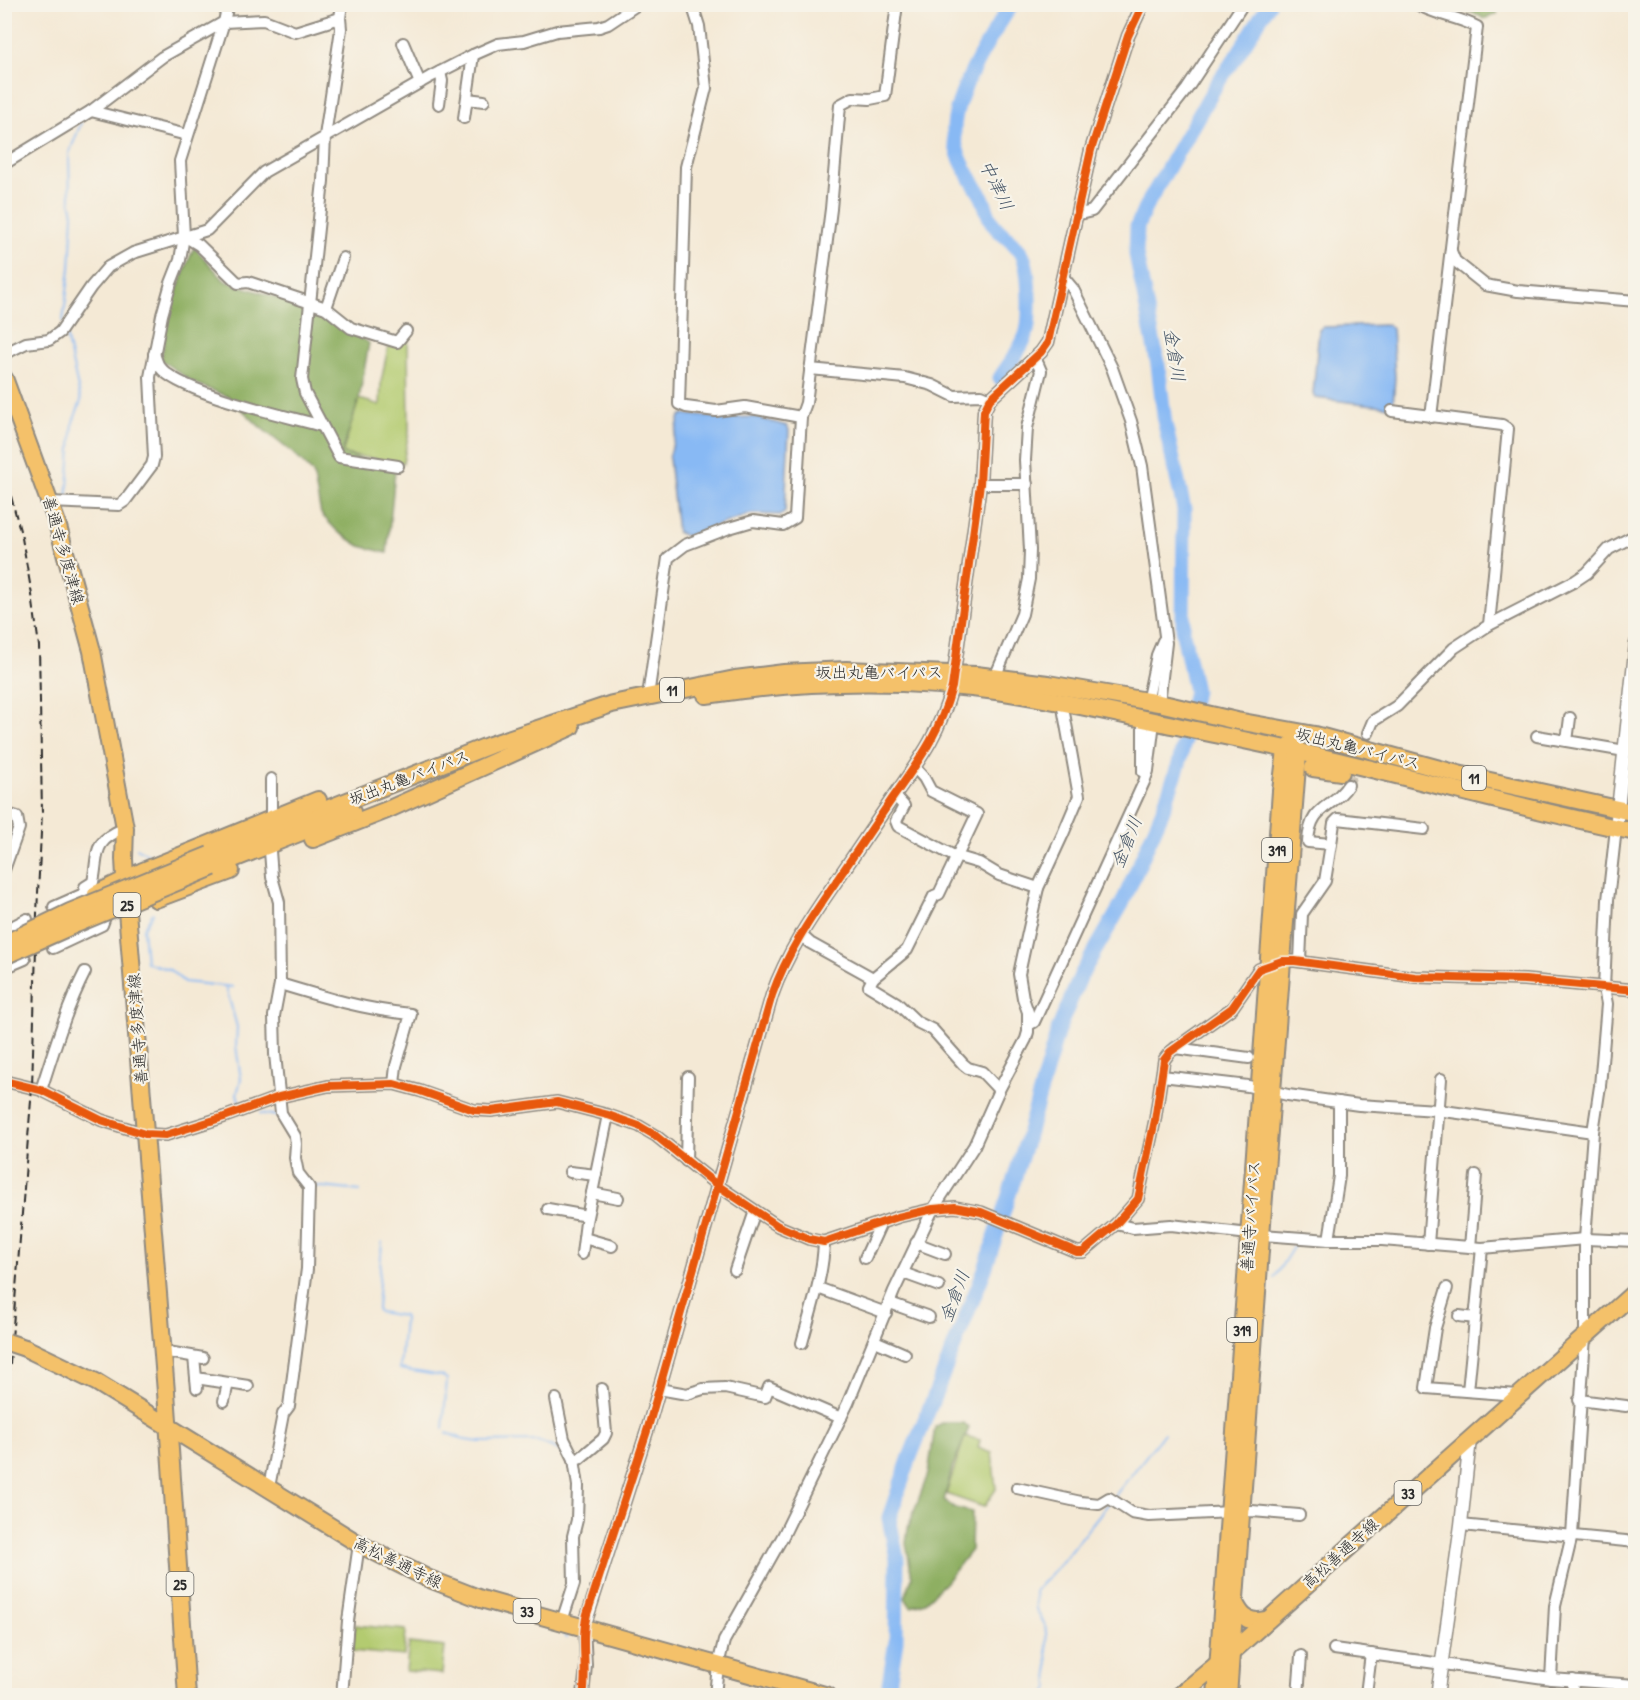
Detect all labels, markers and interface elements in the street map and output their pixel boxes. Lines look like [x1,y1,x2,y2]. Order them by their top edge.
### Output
water label: 中津川 [974,155,1020,215]
water label: 金倉川 [1158,326,1192,384]
street label: 善通寺多度津線 [38,493,90,607]
street label: 坂出丸亀バイパス [815,661,943,683]
road number: 11 [660,678,684,702]
street label: 坂出丸亀バイパス [1293,722,1423,774]
street label: 坂出丸亀バイパス [345,744,473,810]
road number: 11 [1462,766,1486,790]
water label: 金倉川 [1104,812,1148,872]
road number: 319 [1262,838,1292,862]
road number: 25 [114,893,140,917]
street label: 善通寺多度津線 [122,972,152,1086]
street label: 善通寺バイパス [1235,1160,1265,1272]
water label: 金倉川 [933,1266,975,1326]
road number: 319 [1227,1318,1257,1342]
road number: 33 [1394,1481,1422,1505]
street label: 高松善通寺線 [1297,1513,1383,1593]
street label: 高松善通寺線 [350,1531,446,1593]
road number: 25 [166,1572,194,1596]
road number: 33 [514,1599,540,1623]

